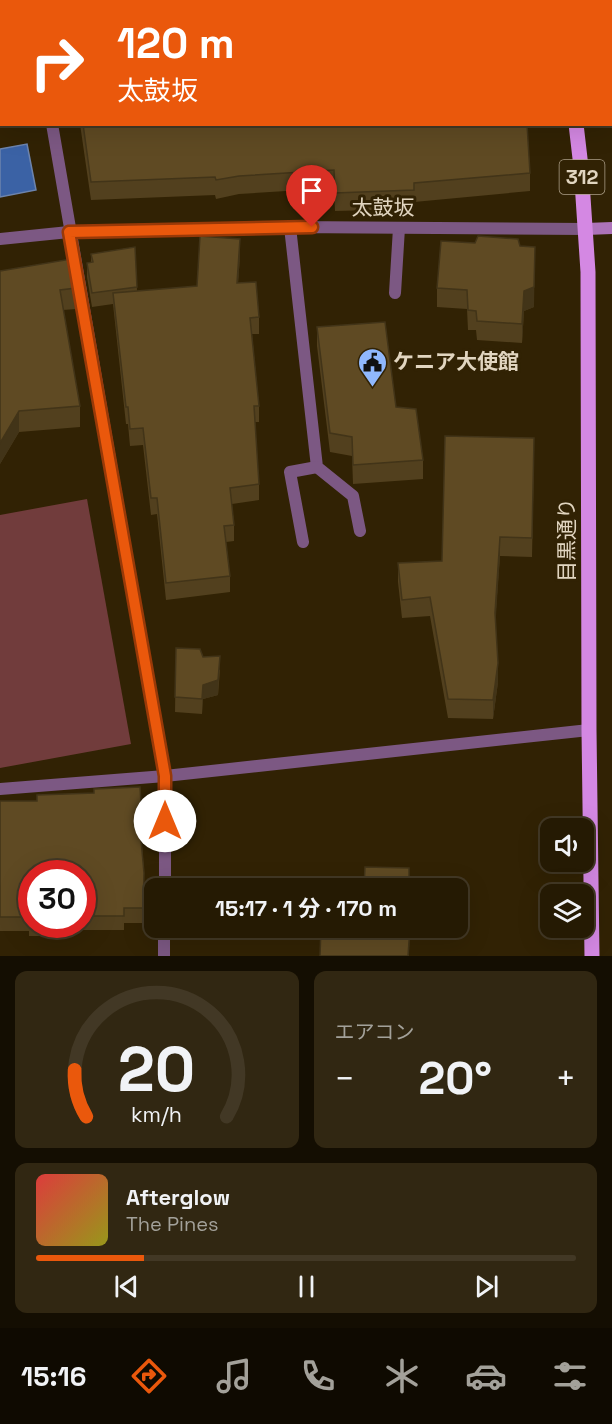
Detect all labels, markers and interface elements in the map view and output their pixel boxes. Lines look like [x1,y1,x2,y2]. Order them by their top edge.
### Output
text: 120 m [117,17,235,70]
icon: right [18,24,96,102]
text: 太鼓坂 [117,73,198,108]
road number: 312 [560,160,604,194]
pin [286,165,337,227]
icon: arrive [295,174,328,207]
street label: 太鼓坂 [352,194,415,221]
public building icon: ケニア大使館 [356,346,388,388]
place label: ケニア大使館 [393,348,519,375]
street label: 目黒通り [553,498,580,582]
position arrow [133,789,197,853]
map controls [540,818,594,938]
button: sound [540,818,594,872]
speed limit sign: 30 [18,860,96,938]
button: layers [540,884,594,938]
text: 15:17 · 1 分 · 170 m [215,894,397,922]
text: エアコン [335,1019,415,1045]
text: 20 [118,1030,195,1109]
text: 20° [418,1050,492,1107]
text: − [335,1058,355,1100]
text: + [556,1058,576,1100]
text: km/h [131,1101,182,1128]
text: Afterglow [126,1183,230,1211]
text: The Pines [126,1211,219,1237]
icon: previous [110,1270,143,1303]
icon: pause [290,1270,323,1303]
icon: next [470,1270,503,1303]
icon: directions [128,1355,170,1397]
icon: music [213,1355,255,1397]
icon: phone [297,1355,339,1397]
icon: climate [381,1355,423,1397]
icon: car [465,1355,507,1397]
icon: filters [549,1355,591,1397]
text: 15:16 [21,1359,86,1394]

